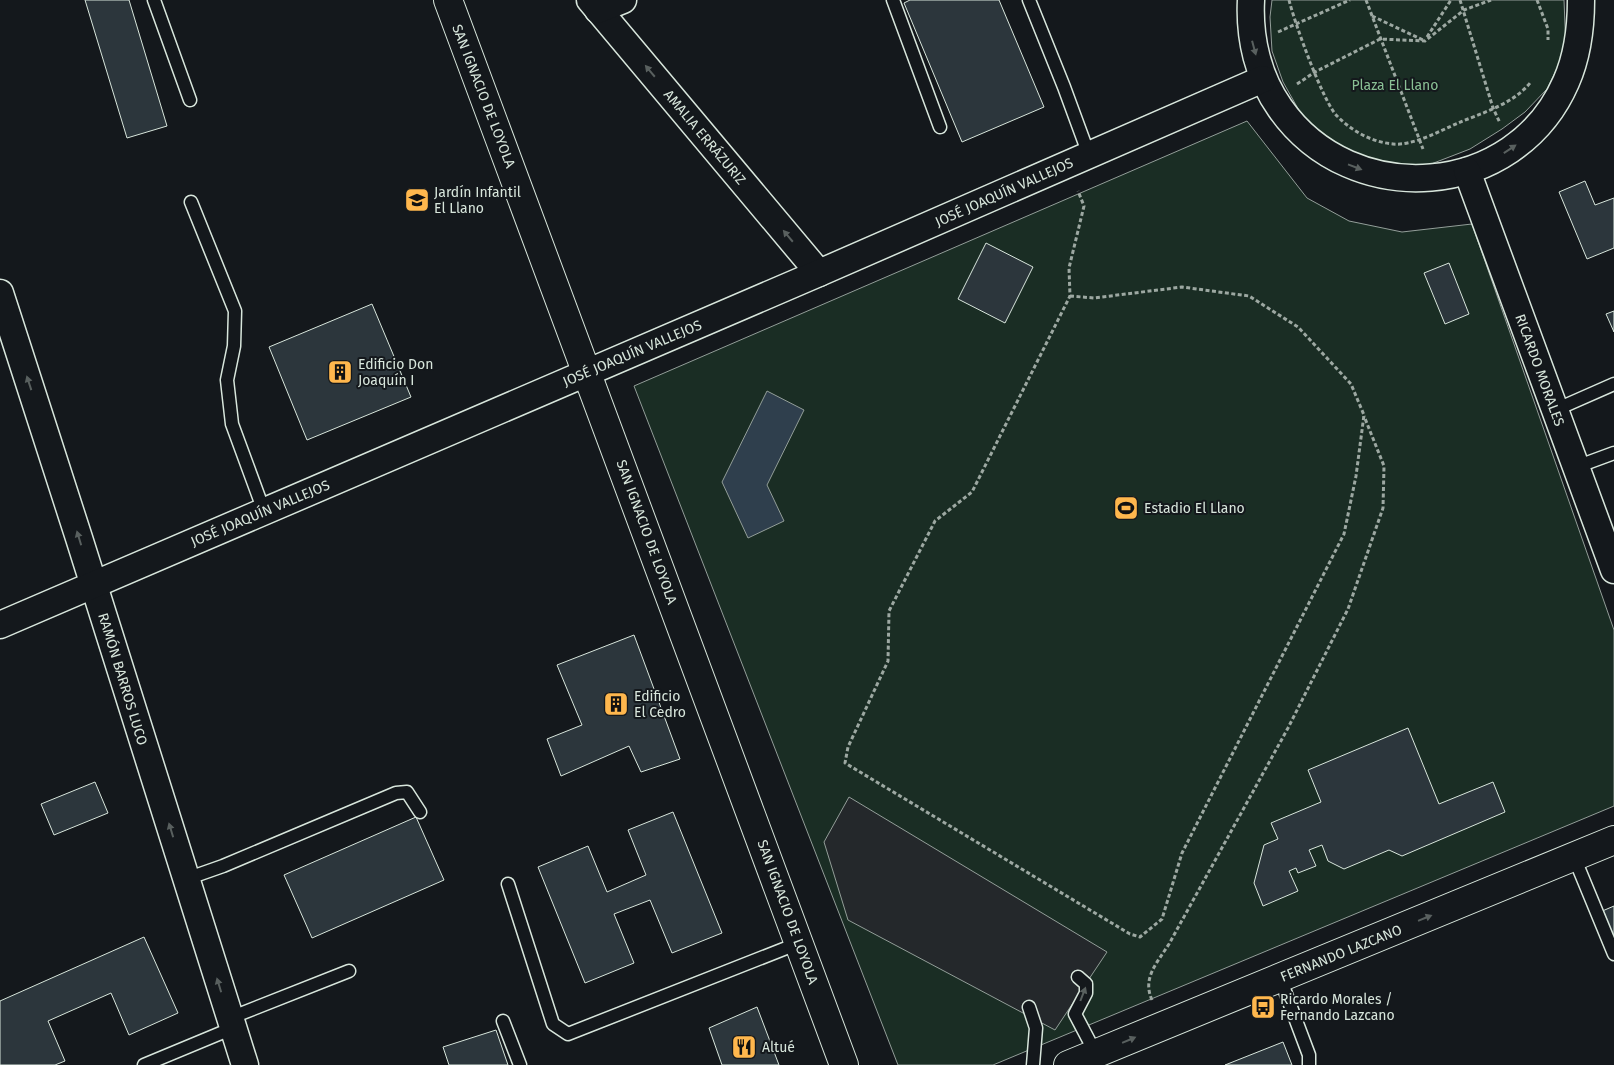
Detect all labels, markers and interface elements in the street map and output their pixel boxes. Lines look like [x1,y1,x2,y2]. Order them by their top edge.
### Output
street label: SAN IGNACIO DE LOYOLA [448,22,519,170]
one-way arrow [1251,41,1259,56]
one-way arrow [644,65,655,78]
park label: Plaza El Llano [1352,77,1438,94]
street label: AMALIA ERRÁZURIZ [660,86,750,188]
one-way arrow [1503,144,1516,154]
street label: JOSÉ JOAQUÍN VALLEJOS [932,153,1076,231]
one-way arrow [1348,163,1363,171]
place label: Jardín Infantil El Llano [434,184,521,217]
school or university icon: Jardín Infantil El Llano [404,187,430,213]
one-way arrow [782,229,793,242]
street label: RICARDO MORALES [1511,312,1568,429]
street label: JOSÉ JOAQUÍN VALLEJOS [560,315,705,390]
place label: Edificio Don Joaquín I [358,356,434,389]
building icon: Edificio Don Joaquín I [327,359,353,385]
one-way arrow [25,376,33,391]
street label: SAN IGNACIO DE LOYOLA [612,458,681,607]
street label: JOSÉ JOAQUÍN VALLEJOS [188,475,333,550]
sports icon: Estadio El Llano [1113,495,1139,521]
place label: Estadio El Llano [1144,500,1245,517]
one-way arrow [75,530,83,545]
street label: RAMÓN BARROS LUCO [94,611,152,747]
place label: Edificio El Cedro [634,688,686,721]
building icon: Edificio El Cedro [603,691,629,717]
one-way arrow [166,822,174,837]
street label: SAN IGNACIO DE LOYOLA [753,838,822,987]
one-way arrow [1418,914,1433,922]
street label: FERNANDO LAZCANO [1278,921,1404,986]
one-way arrow [215,977,223,992]
one-way arrow [1079,986,1087,1001]
place label: Ricardo Morales / Fernando Lazcano [1280,991,1395,1024]
bus stop icon: Ricardo Morales / Fernando Lazcano [1250,994,1276,1020]
restaurant icon: Altué [731,1034,757,1060]
one-way arrow [1122,1035,1136,1043]
place label: Altué [762,1039,795,1056]

